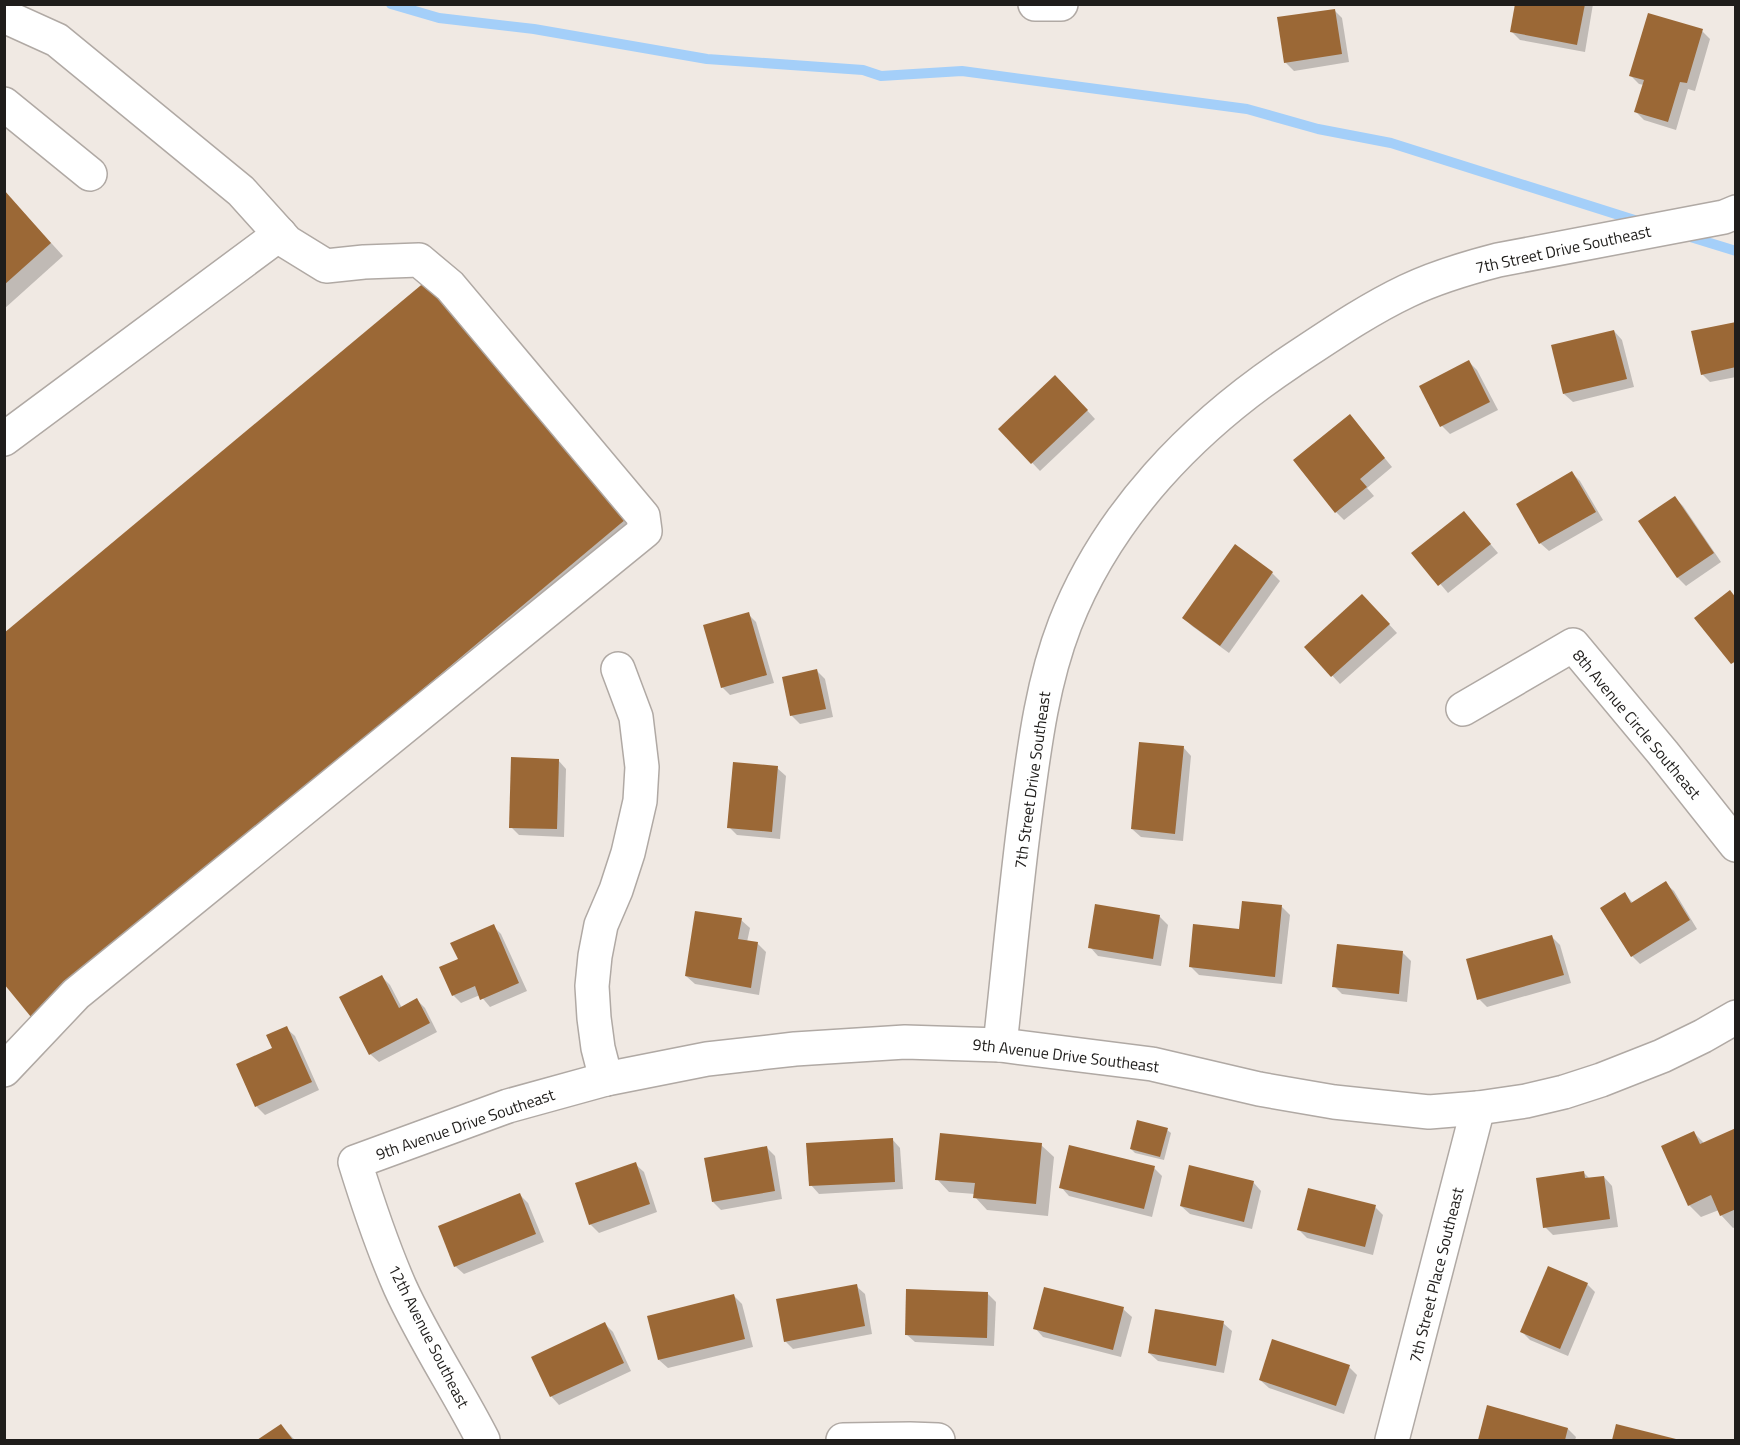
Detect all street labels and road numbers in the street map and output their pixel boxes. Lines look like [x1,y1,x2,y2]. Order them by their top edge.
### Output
street label: 7th Street Drive Southeast [1473,219,1653,279]
street label: 8th Avenue Circle Southeast [1567,644,1707,804]
street label: 7th Street Drive Southeast [1008,689,1056,870]
street label: 9th Avenue Drive Southeast [971,1032,1161,1078]
street label: 9th Avenue Drive Southeast [372,1082,558,1166]
street label: 7th Street Place Southeast [1403,1184,1470,1365]
street label: 12th Avenue Southeast [382,1260,476,1412]

